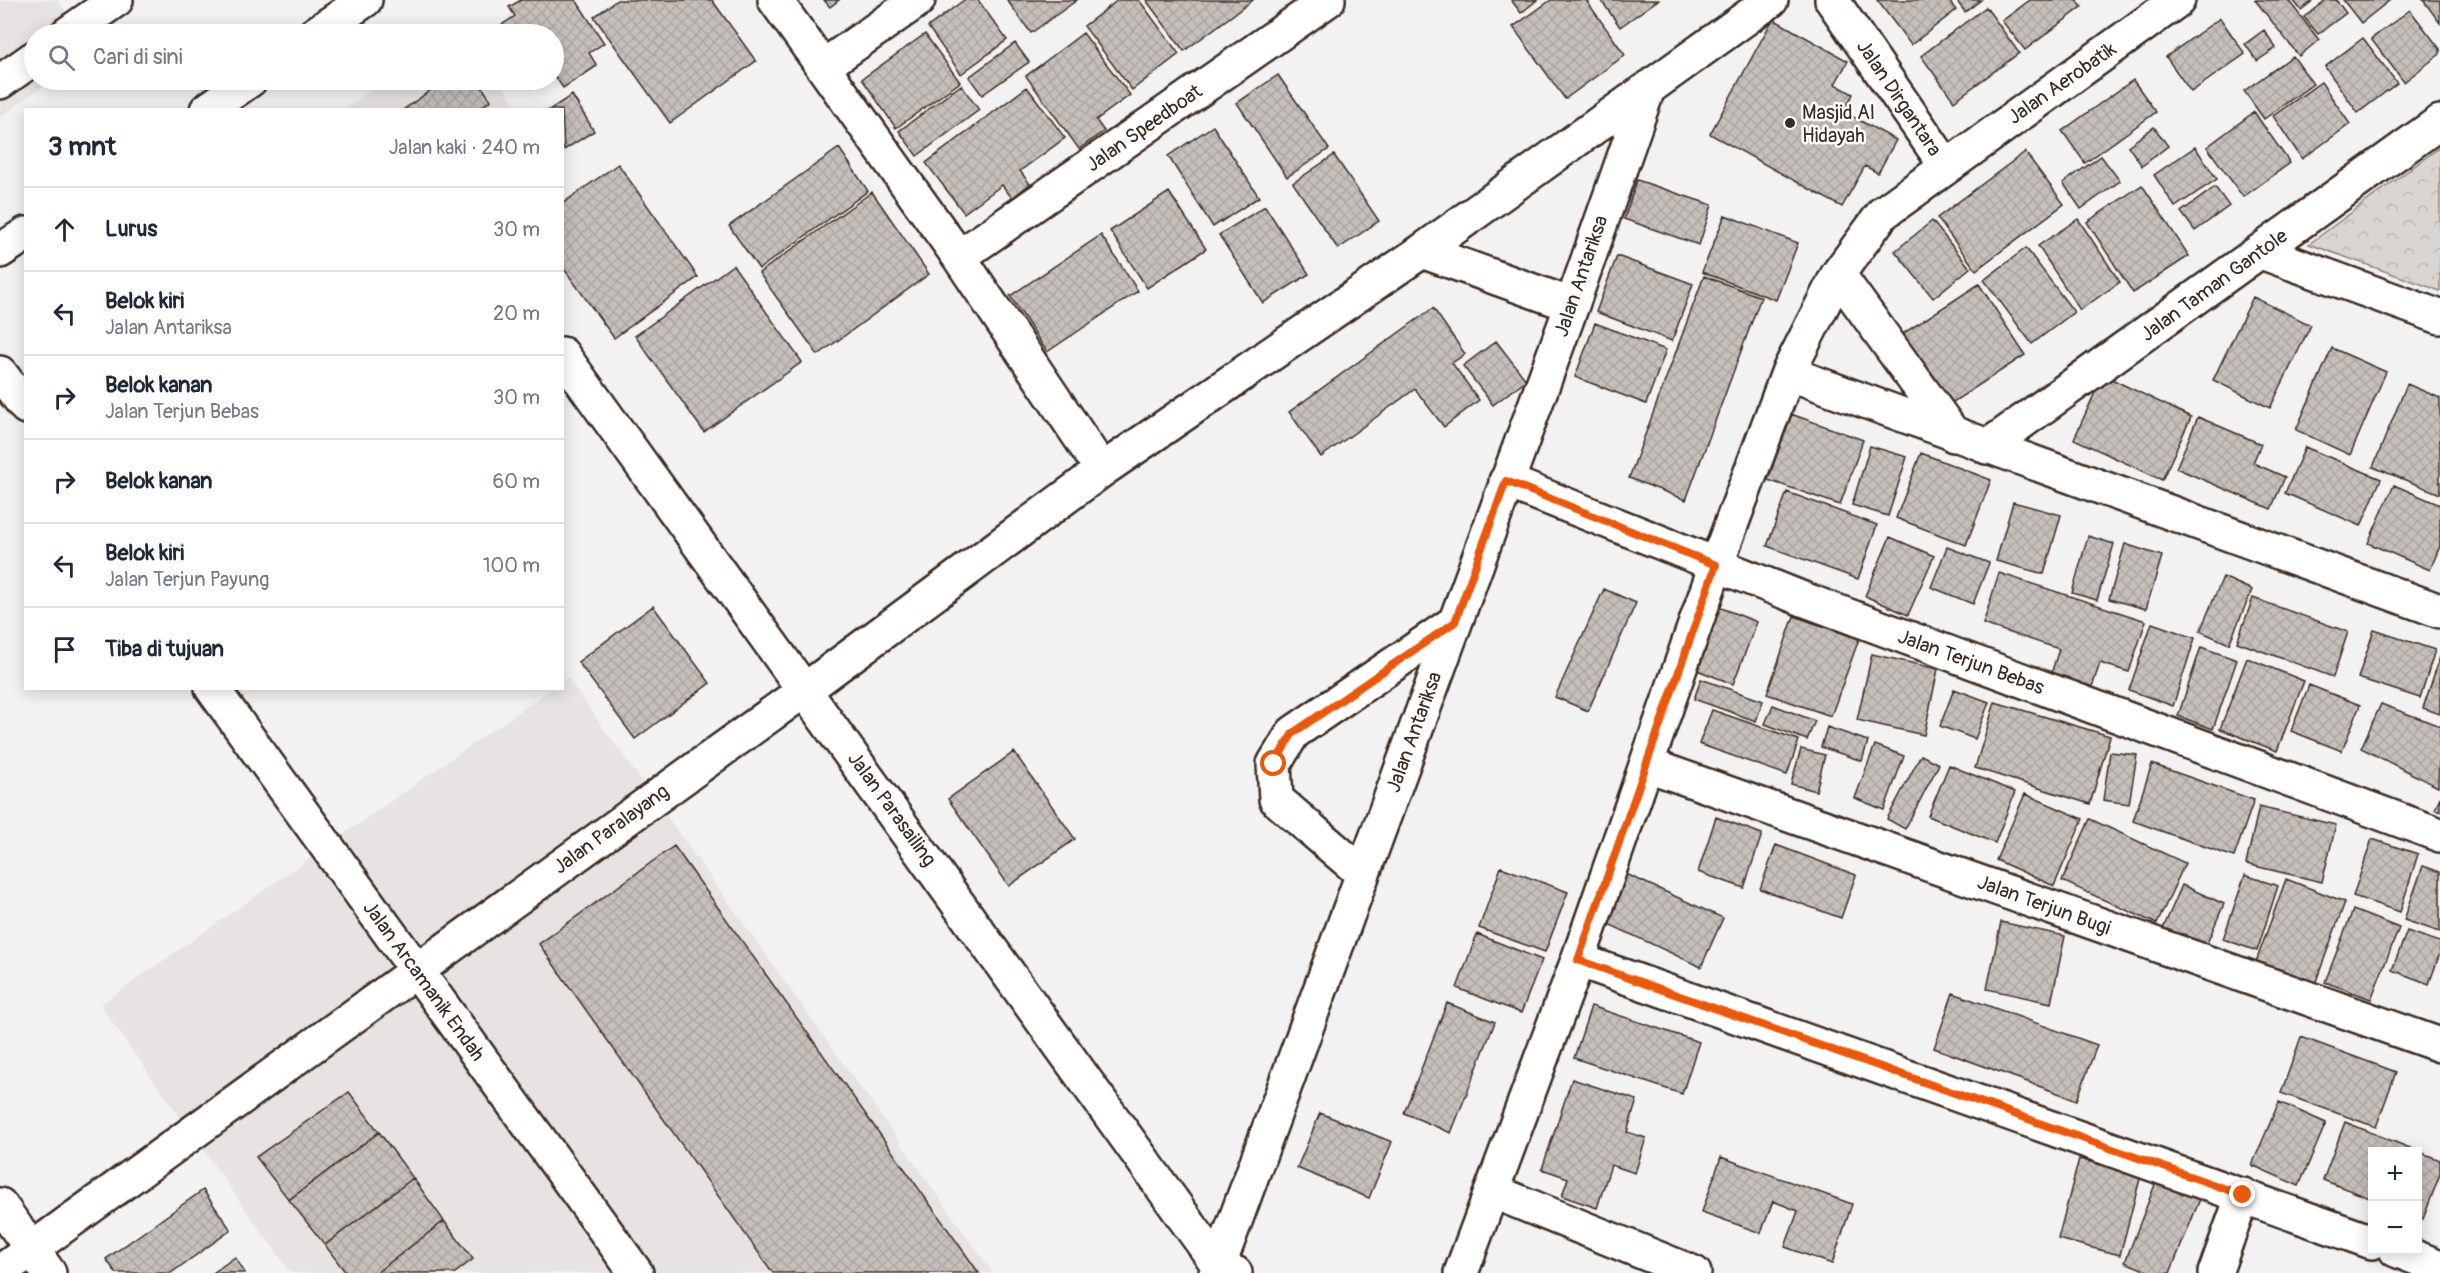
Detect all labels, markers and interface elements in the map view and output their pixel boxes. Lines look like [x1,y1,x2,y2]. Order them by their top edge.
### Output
search box [24,24,564,90]
street label: Jalan Dirgantara [1851,35,1947,161]
street label: Jalan Aerobatik [2003,36,2122,130]
icon: search [45,41,78,74]
text: Cari di sini [93,43,183,71]
street label: Jalan Speedboat [1081,78,1208,177]
place label: Masjid Al Hidayah [1802,100,1875,148]
marker: Masjid Al Hidayah [1783,116,1797,130]
text: 3 mnt [48,131,116,163]
text: Jalan kaki · 240 m [389,135,540,160]
street label: Jalan Antariksa [1549,212,1613,340]
icon: ahead [48,213,81,246]
text: Lurus [105,215,157,243]
text: 30 m [493,217,540,242]
street label: Jalan Taman Gantole [2136,223,2293,347]
text: Belok kiri [105,287,184,315]
icon: left [48,297,81,330]
text: 20 m [493,301,540,326]
text: Jalan Antariksa [105,315,232,340]
text: Belok kanan [105,371,213,399]
icon: right [48,381,81,414]
text: 30 m [493,385,540,410]
text: Jalan Terjun Bebas [105,399,259,424]
icon: right [48,465,81,498]
text: Belok kanan [105,467,213,495]
text: 60 m [493,469,540,494]
text: Belok kiri [105,539,184,567]
icon: left [48,549,81,582]
text: 100 m [483,553,540,578]
text: Jalan Terjun Payung [105,567,269,592]
street label: Jalan Terjun Bebas [1894,624,2048,700]
icon: arrive [48,633,81,666]
text: Tiba di tujuan [105,635,224,663]
street label: Jalan Antariksa [1381,668,1447,796]
street label: Jalan Parasailing [842,747,942,871]
route start [1260,750,1286,776]
street label: Jalan Paralayang [548,779,674,879]
street label: Jalan Terjun Bugi [1974,869,2114,941]
street label: Jalan Arcamanik Endah [358,896,490,1066]
map controls [2368,1147,2422,1255]
button: + [2368,1147,2422,1201]
route end [2229,1181,2255,1207]
button: − [2368,1201,2422,1255]

